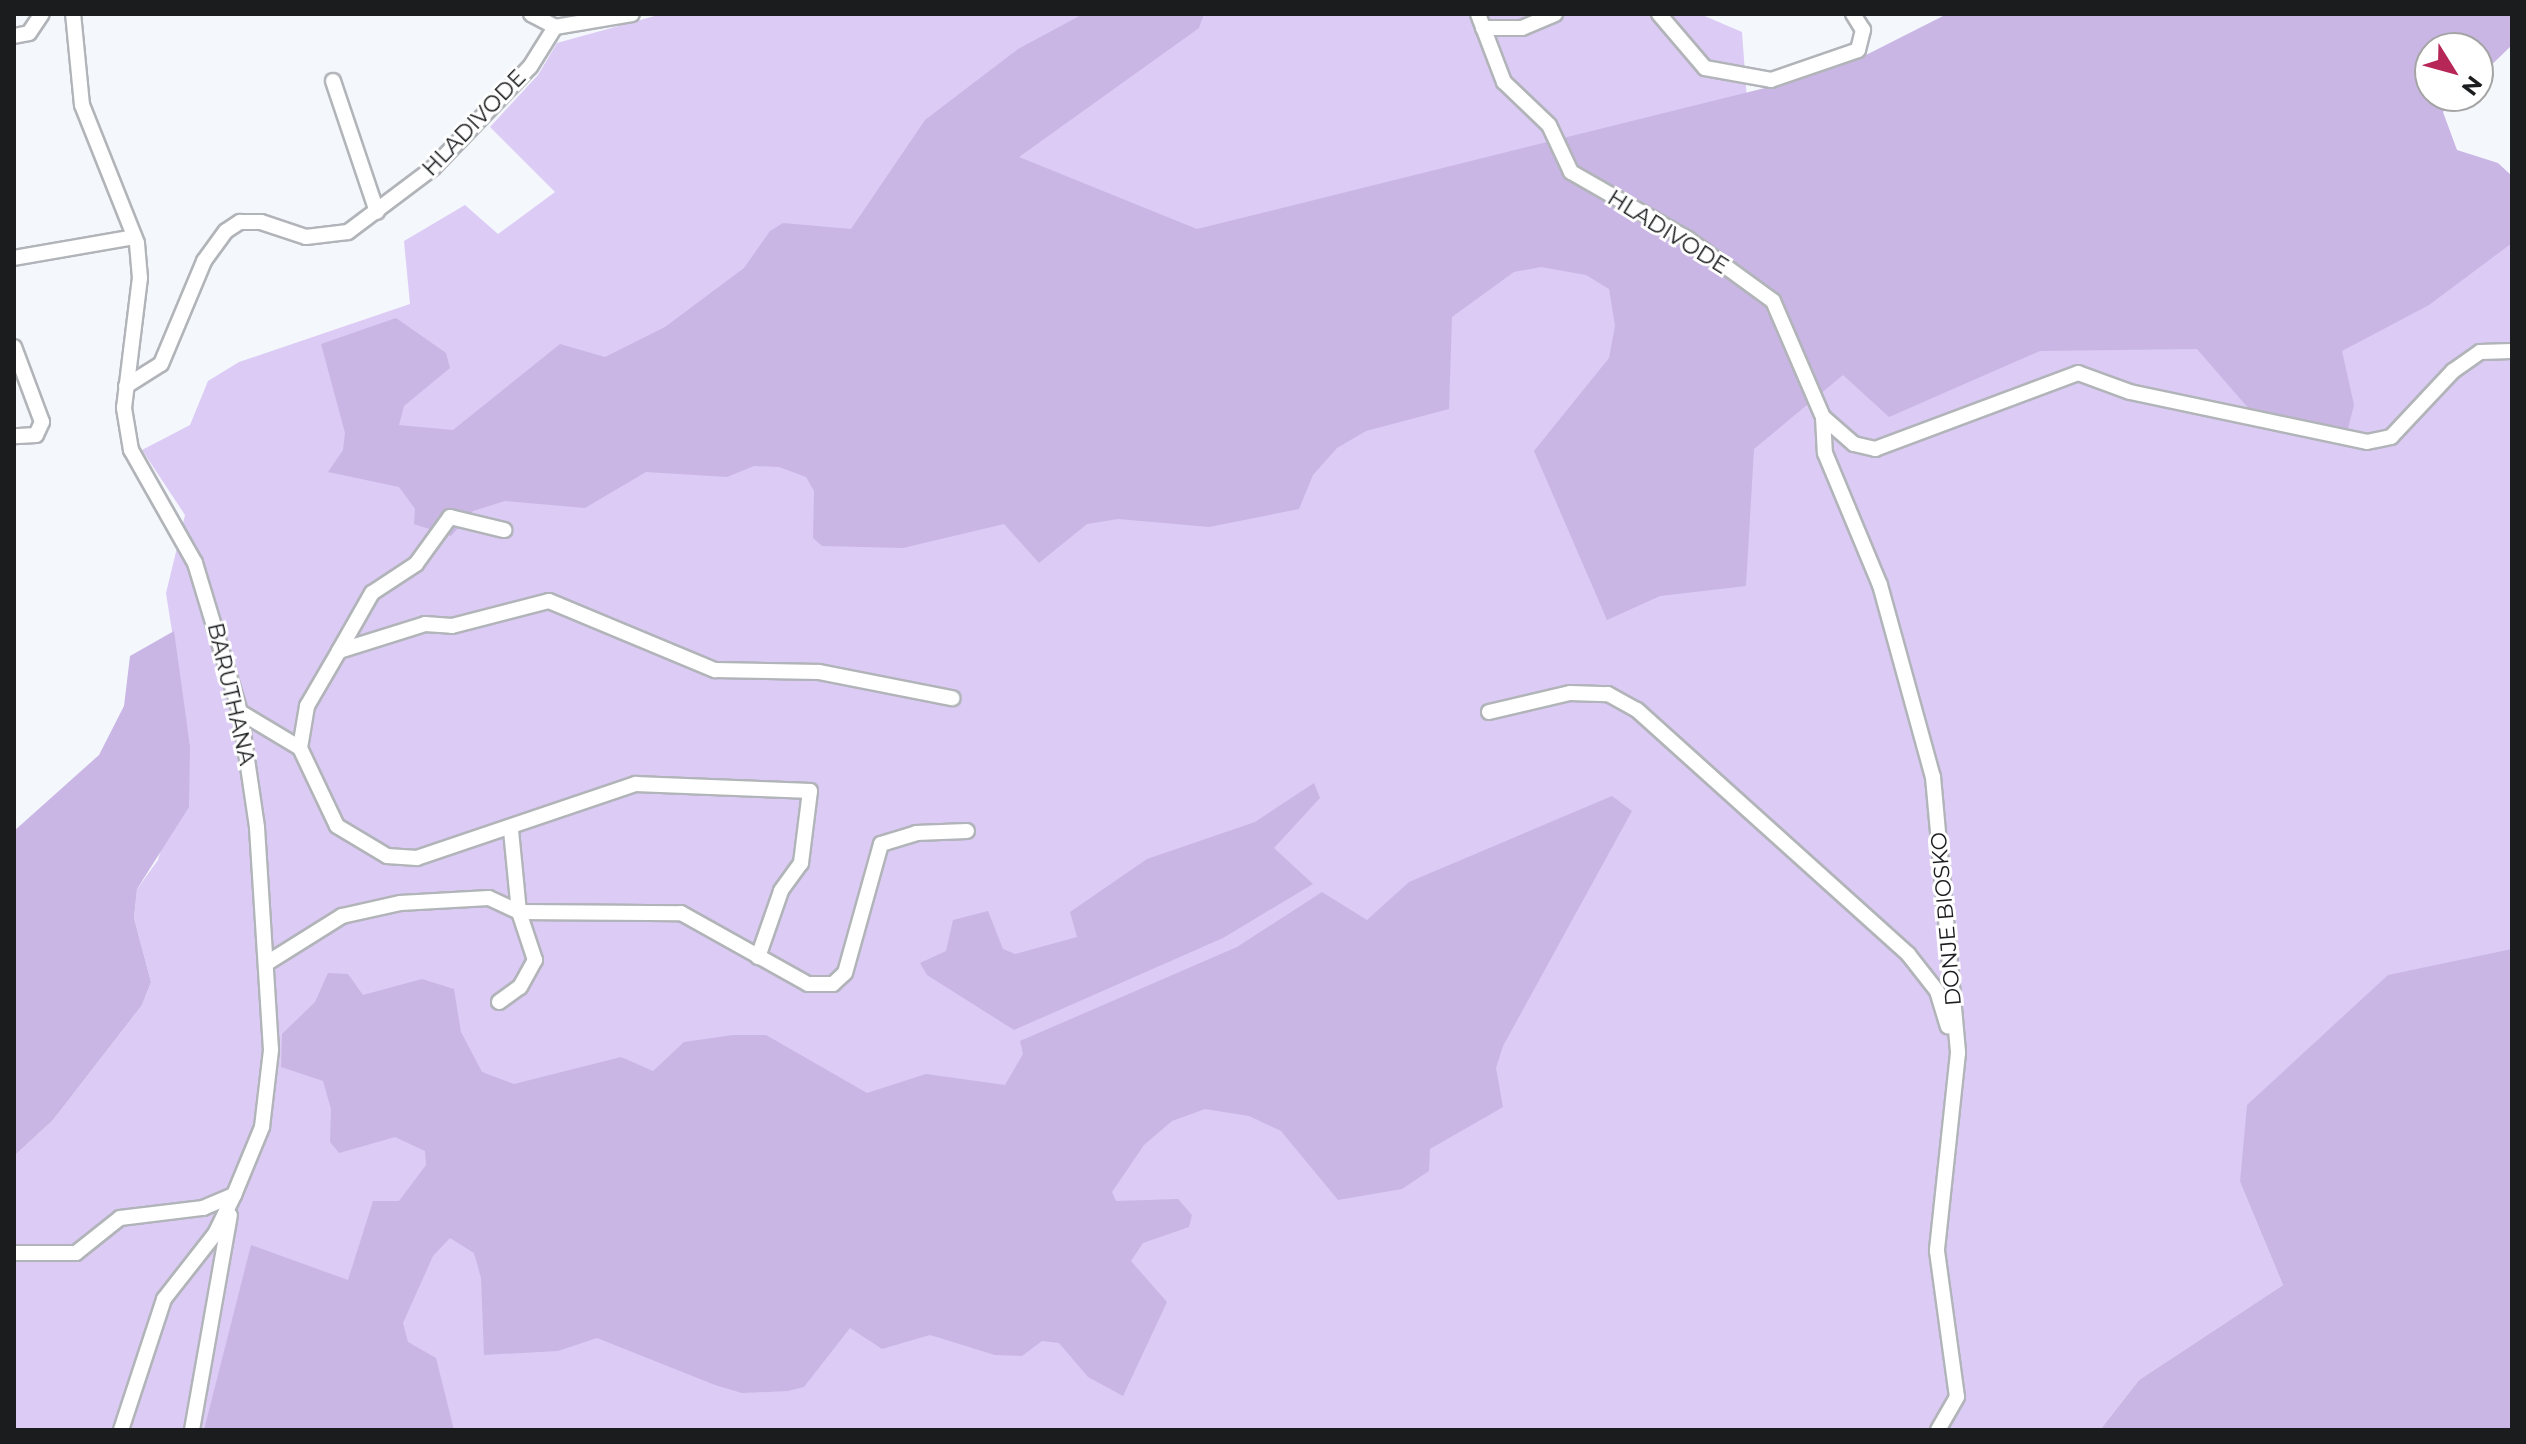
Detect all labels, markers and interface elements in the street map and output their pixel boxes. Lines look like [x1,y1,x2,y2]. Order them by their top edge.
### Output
north arrow [2414,32,2494,112]
street label: HLADIVODE [417,64,531,182]
text: N [2456,70,2488,101]
street label: HLADIVODE [1603,184,1733,280]
street label: BARUTHANA [202,620,260,768]
street label: DONJE BIOSKO [1925,831,1967,1007]

